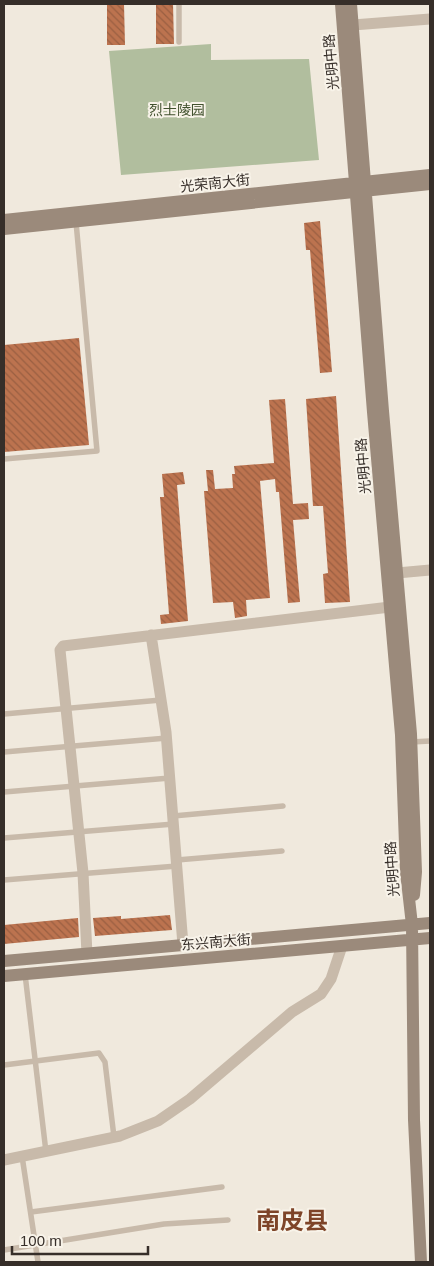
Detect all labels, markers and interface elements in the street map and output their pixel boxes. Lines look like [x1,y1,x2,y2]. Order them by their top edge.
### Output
street label: 光明中路 [321,33,341,91]
park label: 烈士陵园 [149,102,205,118]
street label: 光荣南大街 [179,171,251,195]
street label: 光明中路 [353,437,373,495]
street label: 光明中路 [382,841,402,897]
street label: 东兴南大街 [180,931,252,953]
district label: 南皮县 [256,1207,328,1234]
scale bar [12,1224,149,1256]
text: 100 m [20,1232,62,1249]

